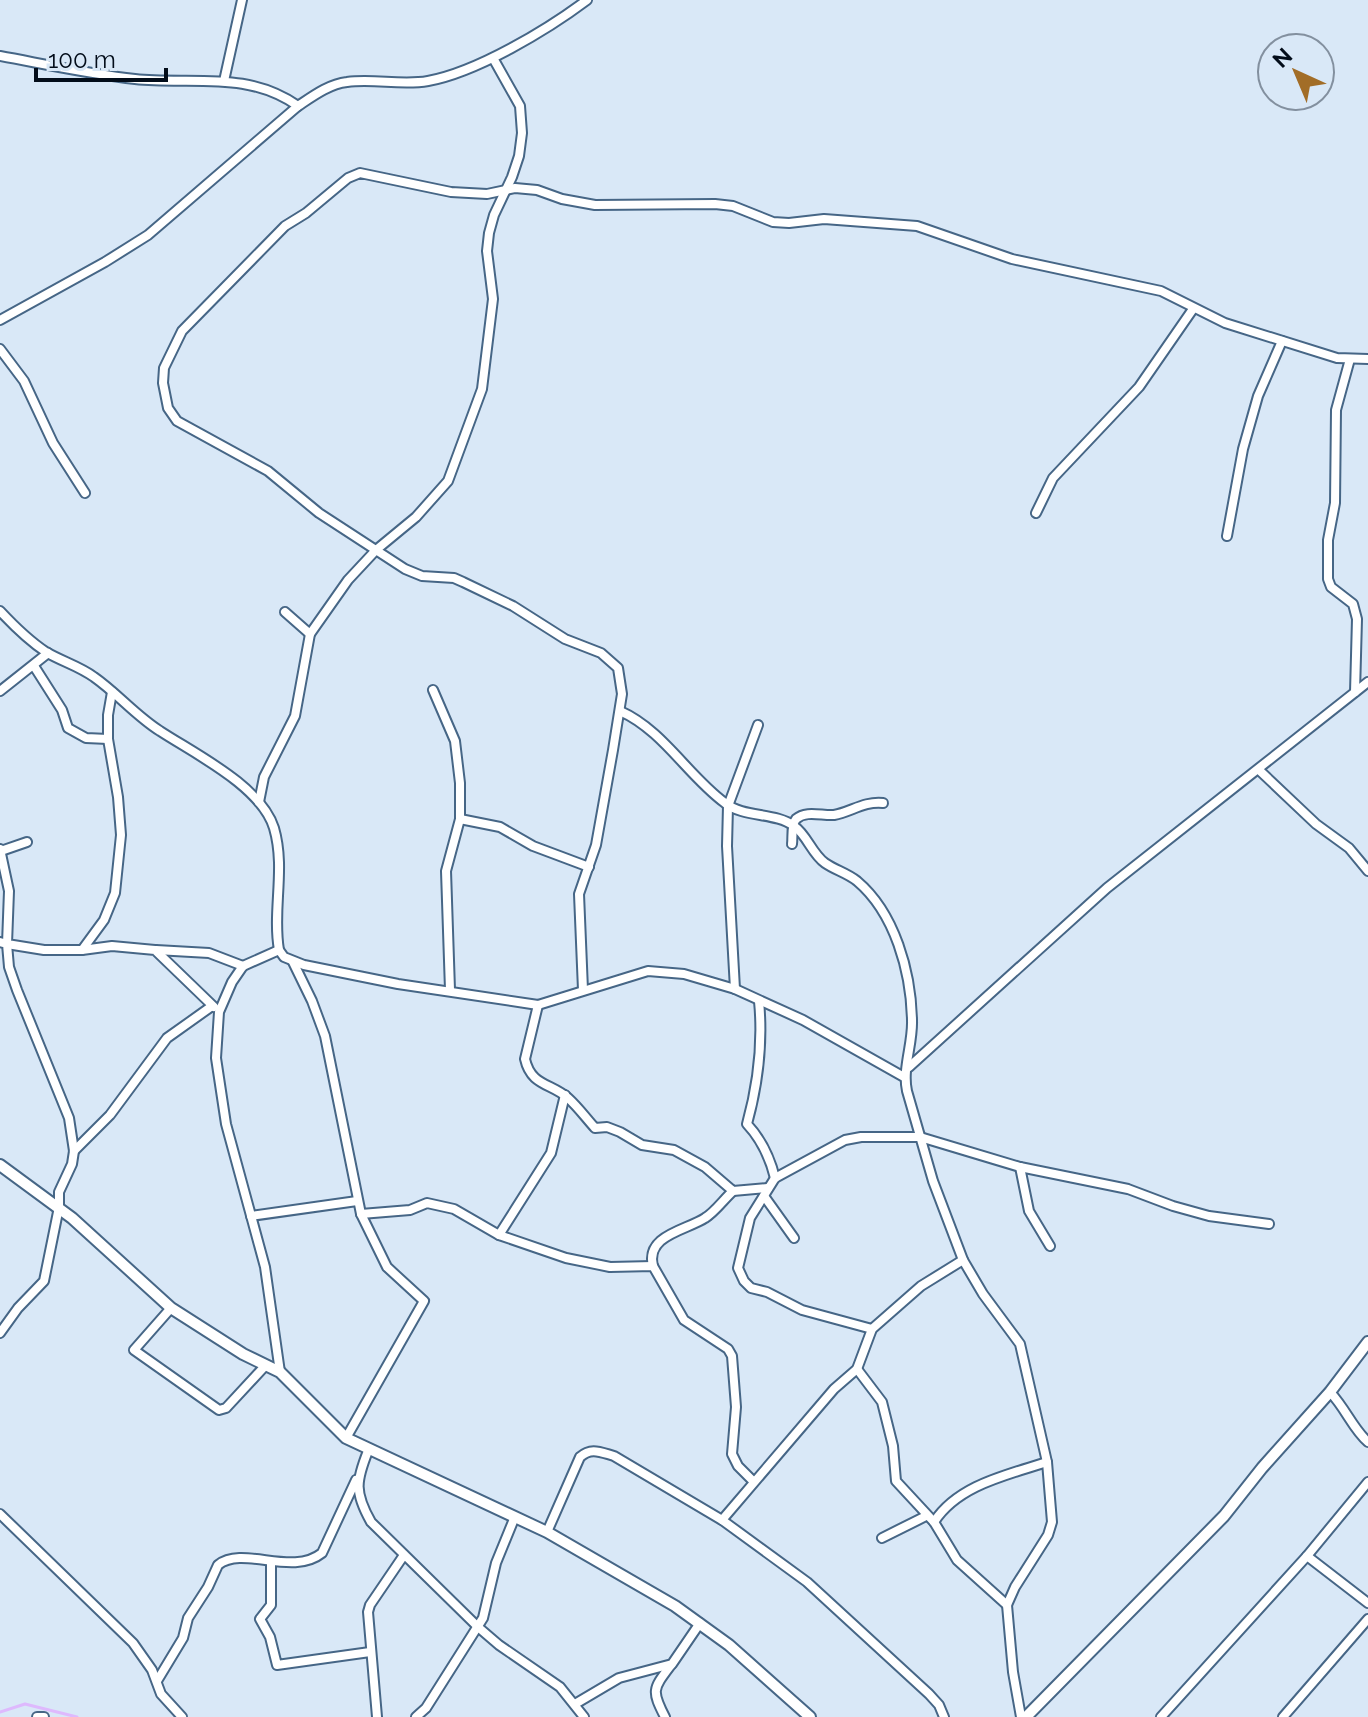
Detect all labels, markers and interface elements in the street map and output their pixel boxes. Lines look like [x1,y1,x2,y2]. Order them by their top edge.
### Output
scale bar [36,32,166,82]
north arrow [1256,32,1336,112]
text: N [1267,42,1297,73]
text: 100 m [48,45,116,74]

